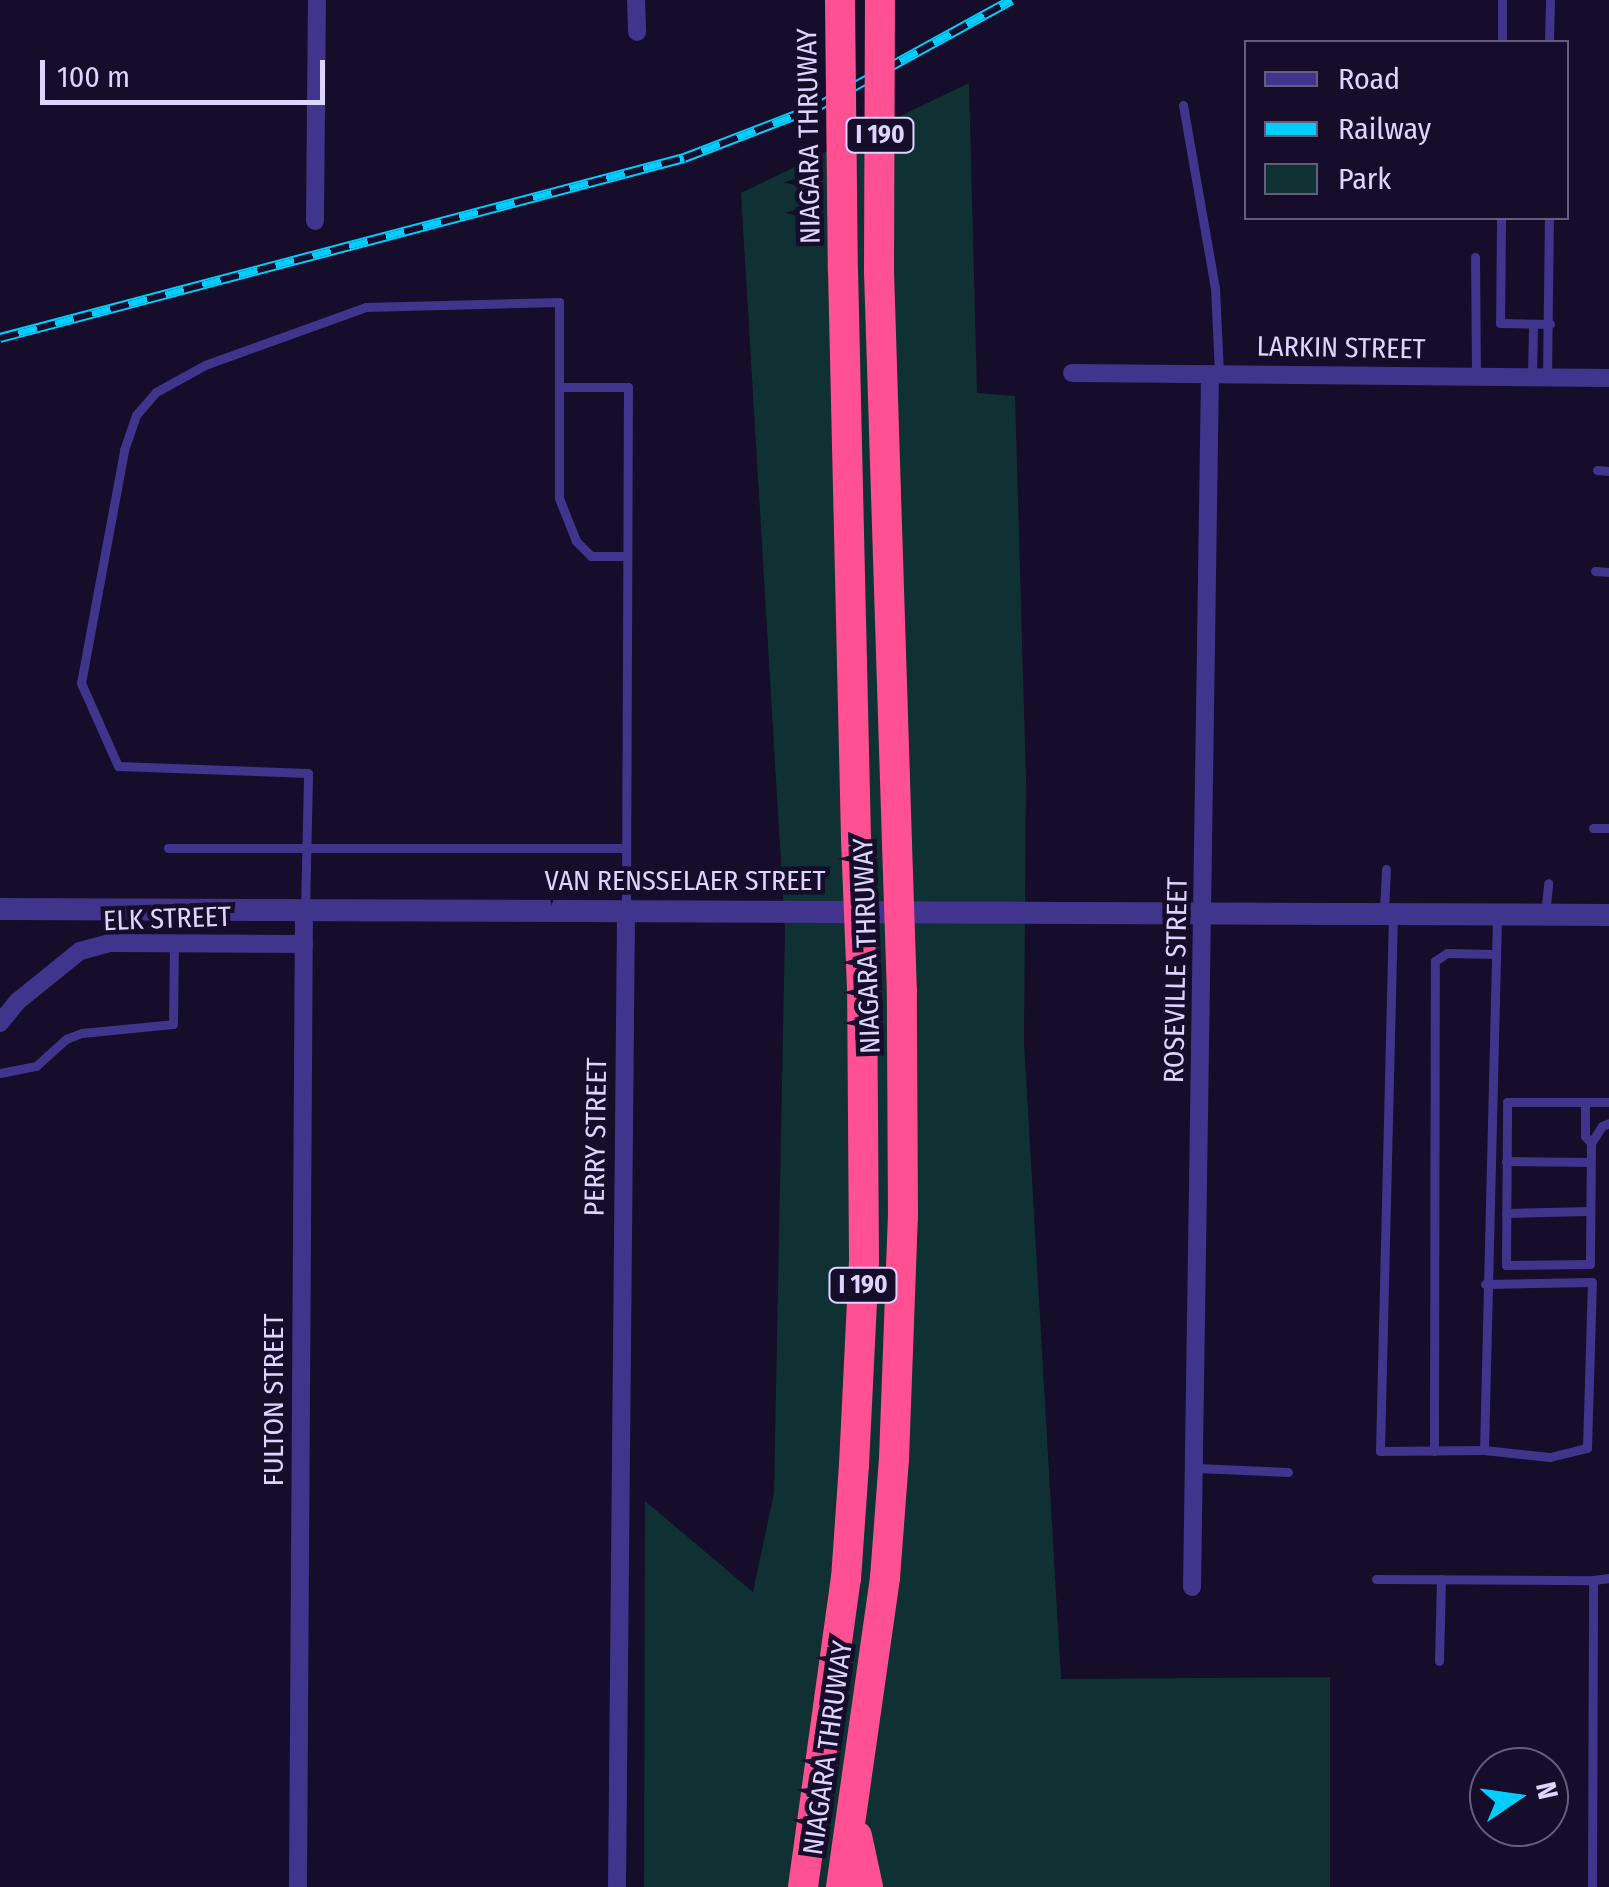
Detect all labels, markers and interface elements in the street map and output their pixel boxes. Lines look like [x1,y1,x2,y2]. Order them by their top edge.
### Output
street label: NIAGARA THRUWAY [790,28,828,244]
scale bar [45,40,330,102]
legend [1244,40,1569,220]
text: 100 m [57,59,130,95]
text: Road [1338,61,1400,97]
text: Railway [1338,111,1431,147]
road number: I 190 [845,115,915,155]
text: Park [1338,161,1391,197]
street label: LARKIN STREET [1256,330,1426,366]
street label: NIAGARA THRUWAY [846,838,888,1054]
street label: VAN RENSSELAER STREET [545,864,825,898]
street label: ROSEVILLE STREET [1157,877,1195,1083]
street label: ELK STREET [103,900,231,938]
street label: PERRY STREET [578,1057,614,1217]
road number: I 190 [828,1265,898,1305]
street label: FULTON STREET [257,1314,291,1486]
street label: NIAGARA THRUWAY [796,1639,860,1857]
north arrow [1469,1747,1569,1847]
text: N [1529,1779,1565,1802]

